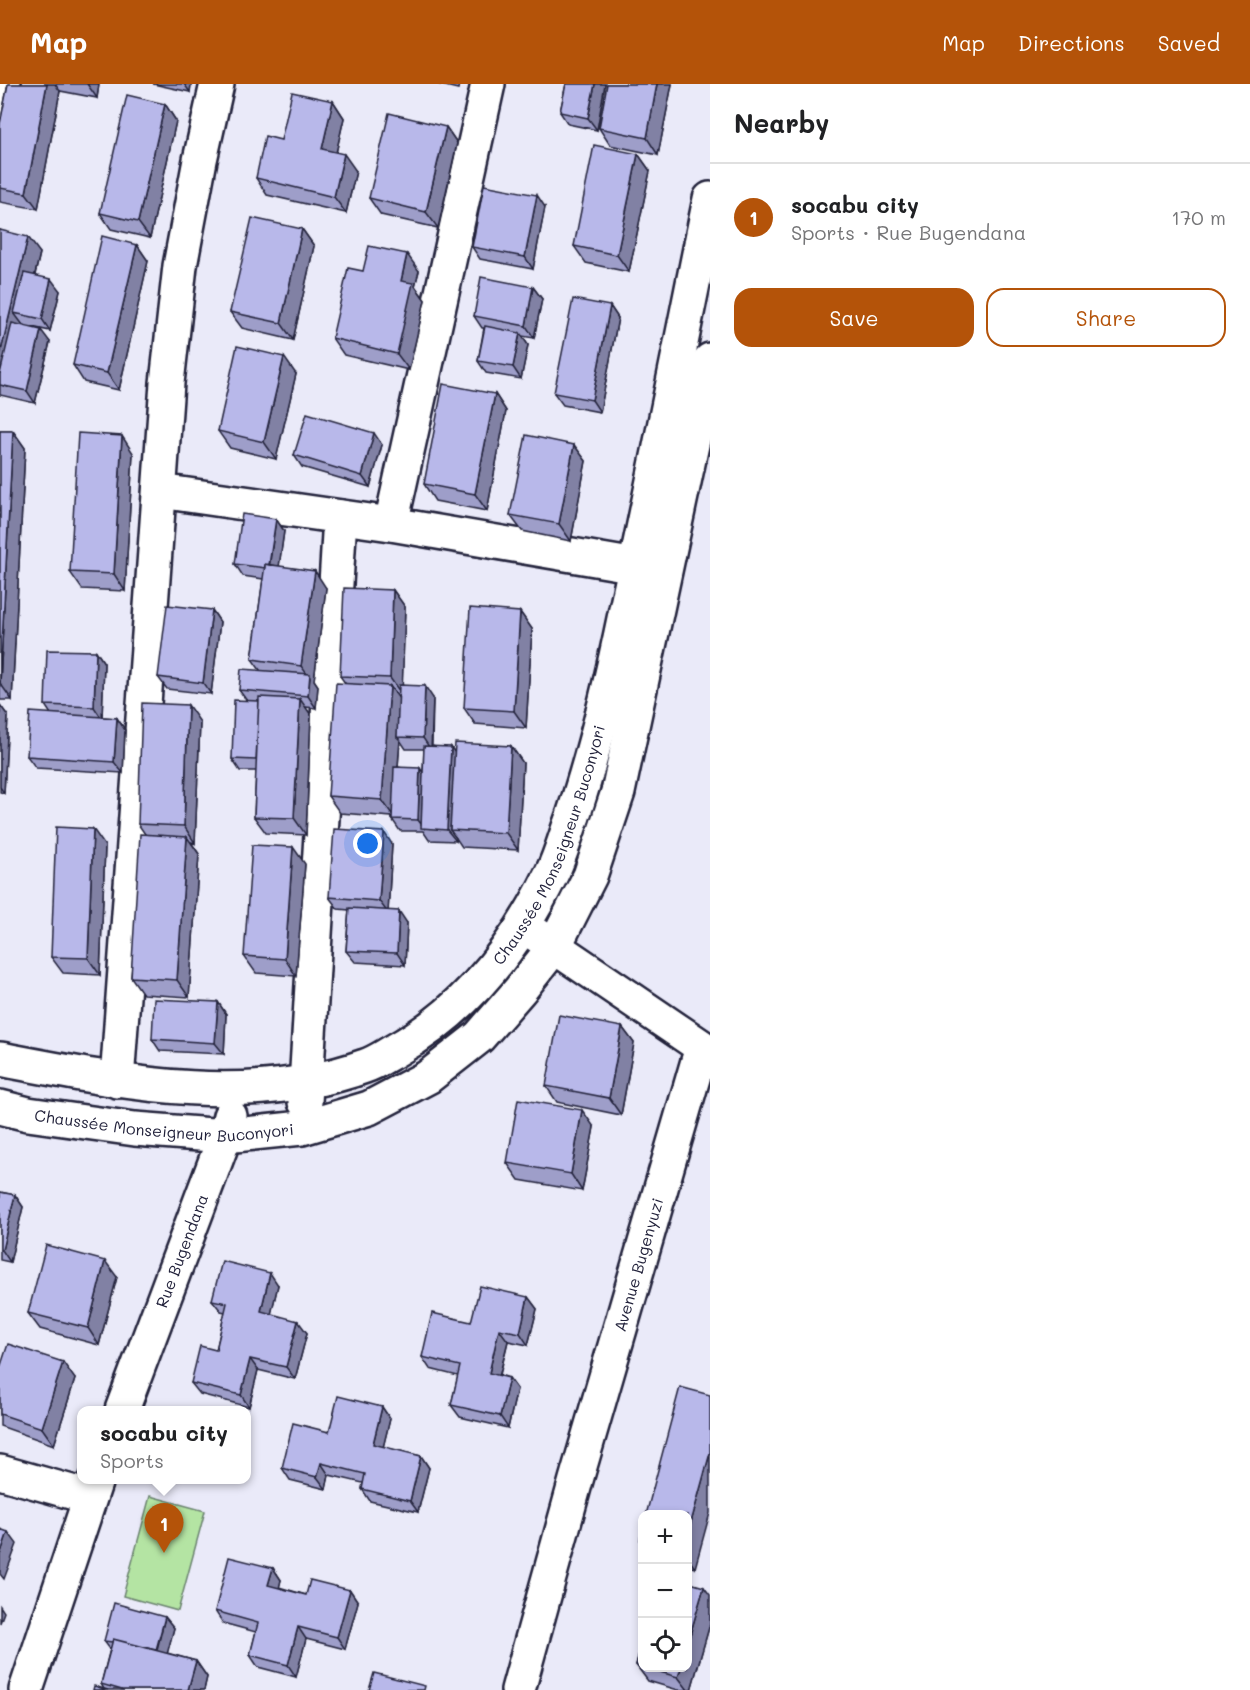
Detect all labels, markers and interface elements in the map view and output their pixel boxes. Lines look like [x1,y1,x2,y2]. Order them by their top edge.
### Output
text: Map [30,24,87,60]
text: Map [942,29,985,56]
text: Directions [1018,29,1125,56]
text: Saved [1158,29,1220,56]
text: Nearby [734,106,829,140]
text: socabu city [791,190,919,219]
text: 1 [749,204,758,230]
text: 170 m [1171,204,1226,230]
text: Sports · Rue Bugendana [791,219,1026,245]
button: Save [734,288,974,347]
button: Share [986,288,1226,347]
street label: Chaussée Monseigneur Buconyori [488,723,609,969]
your location [353,829,382,858]
street label: Chaussée Monseigneur Buconyori [33,1104,295,1146]
street label: Rue Bugendana [150,1191,212,1310]
street label: Avenue Bugenyuzi [609,1195,668,1334]
popup [77,1406,251,1484]
text: socabu city [100,1418,228,1447]
text: Sports [100,1447,164,1473]
pin: 1 [144,1504,184,1553]
map controls [638,1510,692,1672]
button: + [638,1510,692,1564]
button: − [638,1564,692,1618]
button: locate [638,1618,692,1672]

